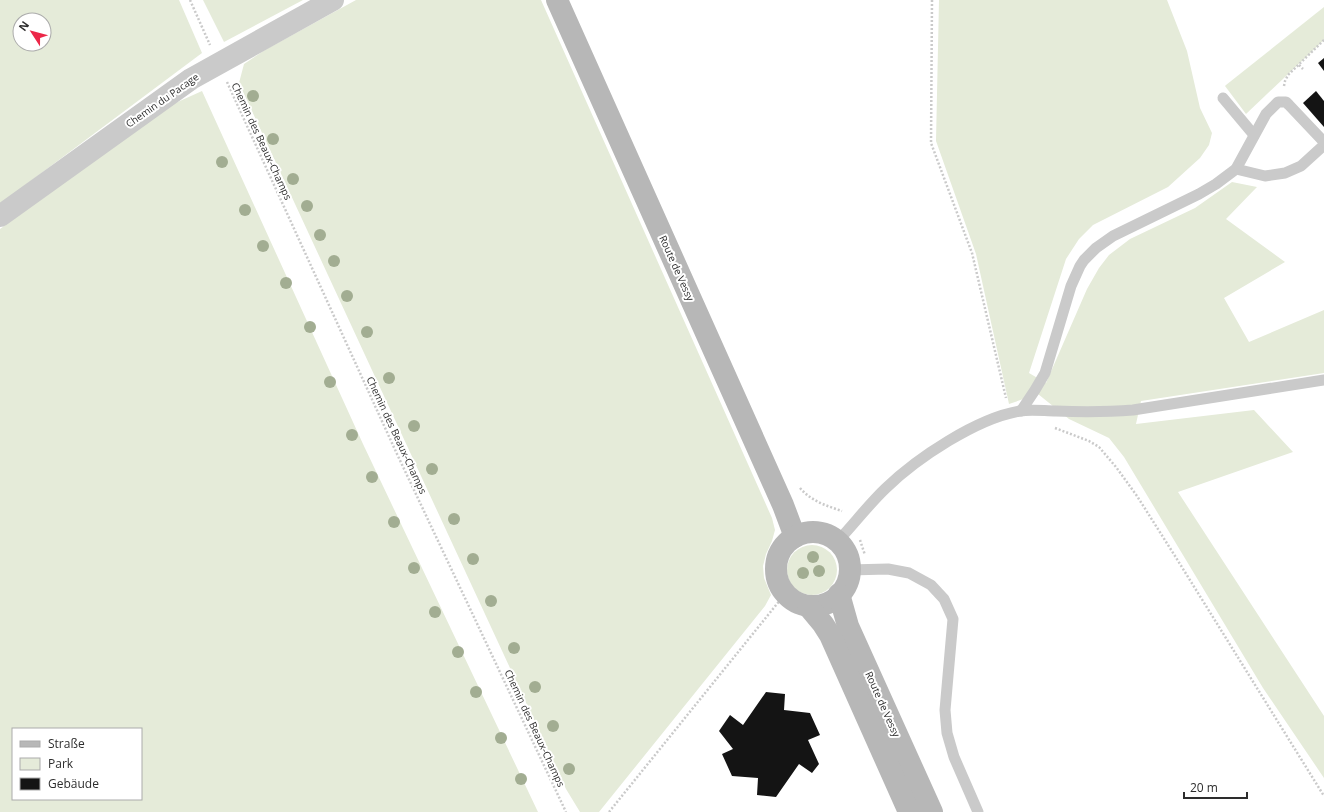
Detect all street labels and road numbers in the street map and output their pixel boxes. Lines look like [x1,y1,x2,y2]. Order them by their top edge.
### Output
street label: Chemin du Pacage [123,69,202,131]
street label: Chemin des Beaux-Champs [229,80,295,202]
street label: Route de Vessy [656,233,698,304]
street label: Chemin des Beaux-Champs [364,374,430,496]
street label: Chemin des Beaux-Champs [502,667,568,789]
street label: Route de Vessy [862,669,904,740]

